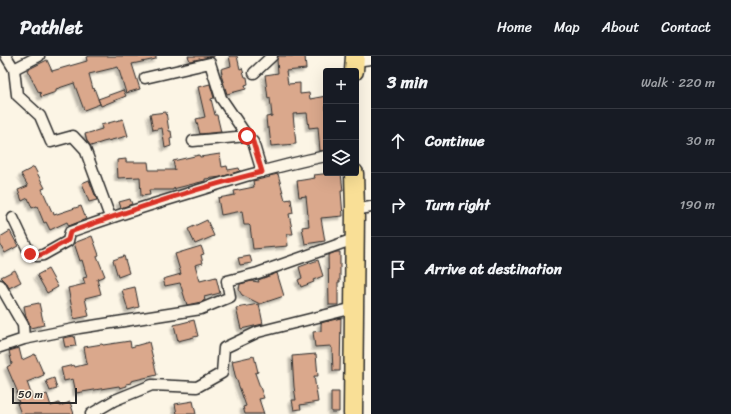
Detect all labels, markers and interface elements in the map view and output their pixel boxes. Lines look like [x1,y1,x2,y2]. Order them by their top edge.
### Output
text: Pathlet [20,11,83,44]
text: Home [497,15,532,40]
text: Map [554,15,580,40]
text: About [602,15,639,40]
text: Contact [661,15,711,40]
text: 3 min [387,67,428,97]
map controls [323,68,359,176]
button: + [323,68,359,104]
text: Walk · 220 m [641,71,715,94]
button: − [323,104,359,140]
route start [238,127,256,145]
text: Continue [425,128,485,154]
text: 30 m [686,129,715,152]
icon: ahead [387,130,409,152]
button: layers [323,140,359,176]
text: Turn right [425,192,490,218]
text: 190 m [680,193,715,216]
icon: right [387,194,409,216]
route end [21,245,39,263]
text: Arrive at destination [425,256,562,282]
icon: arrive [387,258,409,280]
text: 50 m [18,385,43,404]
scale bar [12,386,77,405]

